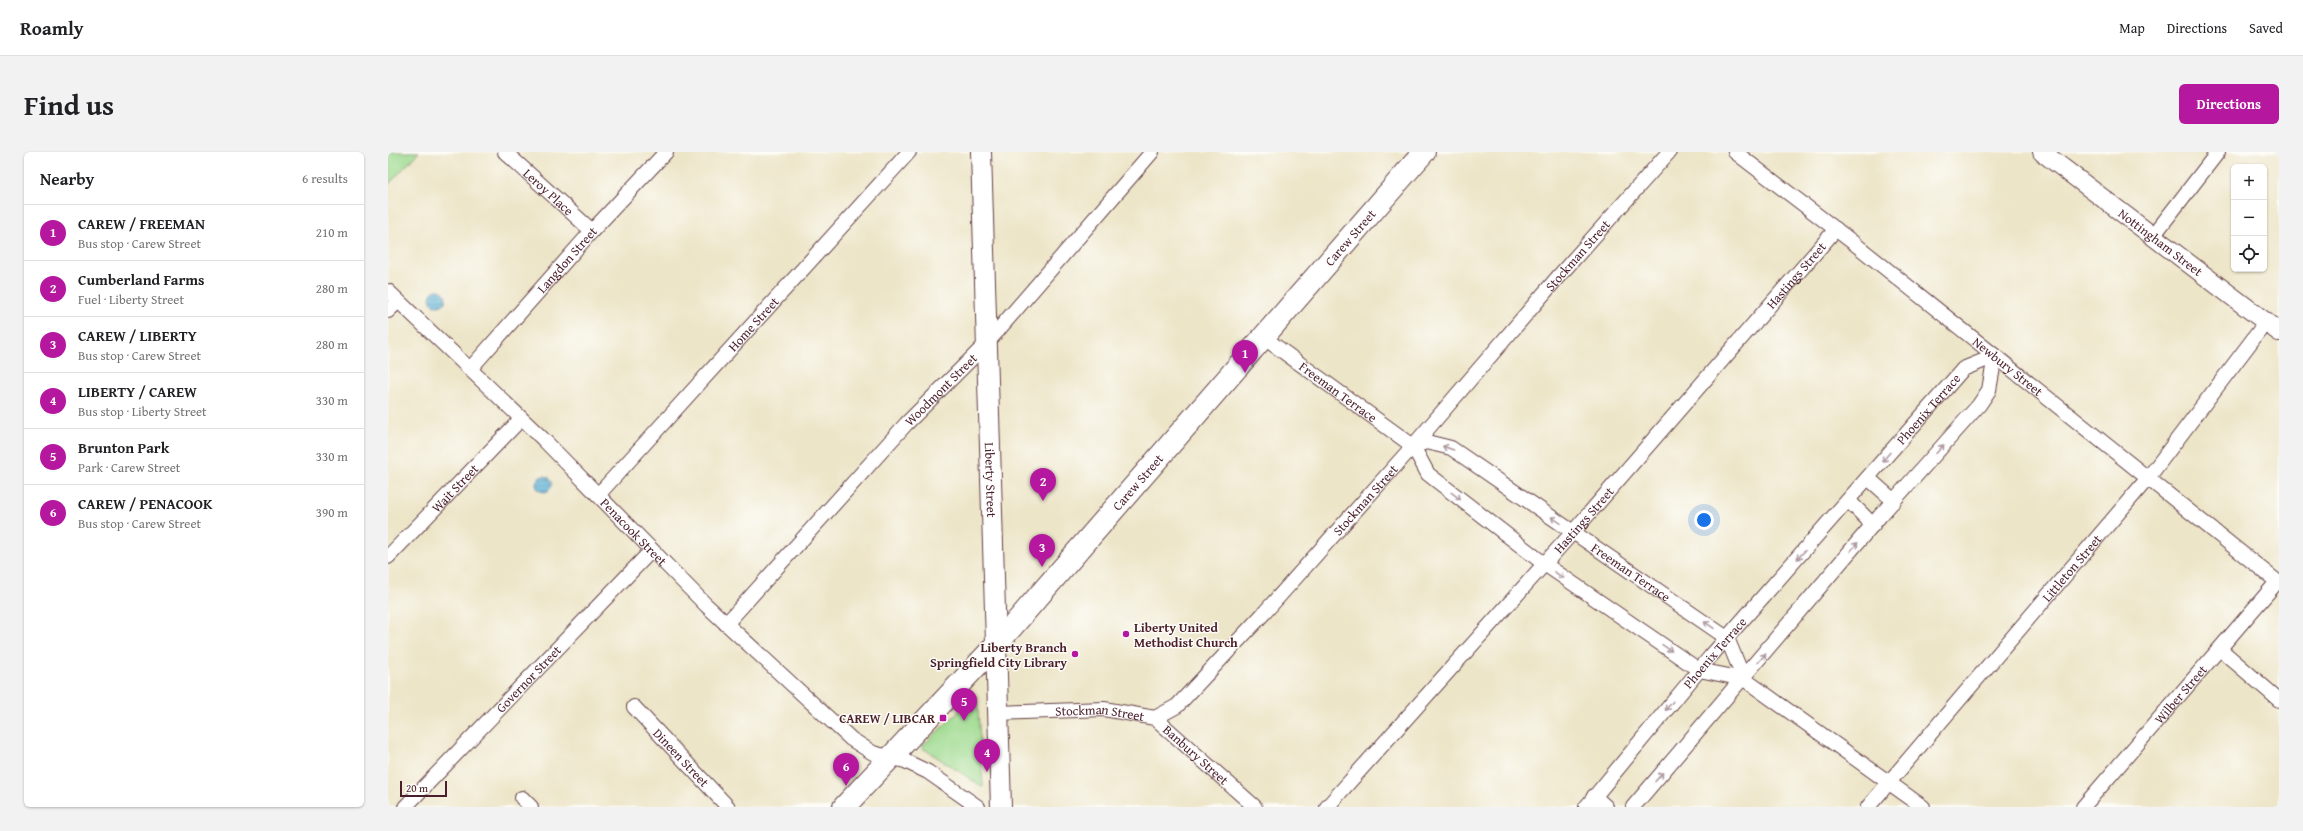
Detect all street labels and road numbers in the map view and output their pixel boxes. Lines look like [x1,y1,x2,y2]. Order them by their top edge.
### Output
street label: Leroy Place [519,164,578,220]
street label: Nottingham Street [2114,204,2207,281]
street label: Carew Street [1320,205,1381,270]
street label: Stockman Street [1541,215,1615,295]
street label: Langdon Street [532,222,602,297]
street label: Hastings Street [1762,238,1831,313]
street label: Home Street [724,292,784,356]
street label: Newbury Street [1968,333,2047,401]
street label: Woodmont Street [900,349,982,430]
street label: Freeman Terrace [1295,357,1381,427]
street label: Phoenix Terrace [1892,369,1965,449]
street label: Liberty Street [980,442,1001,518]
street label: Carew Street [1108,450,1168,515]
street label: Wait Street [427,459,483,517]
street label: Stockman Street [1328,460,1403,540]
street label: Hastings Street [1549,482,1619,558]
street label: Penacook Street [596,494,671,570]
street label: Littleton Street [2038,530,2106,606]
street label: Freeman Terrace [1587,538,1674,606]
street label: Phoenix Terrace [1679,613,1751,693]
street label: Governor Street [492,641,566,717]
street label: Wilber Street [2150,661,2212,728]
street label: Stockman Street [1055,700,1146,726]
street label: Banbury Street [1159,720,1233,790]
street label: Dineen Street [649,724,714,791]

